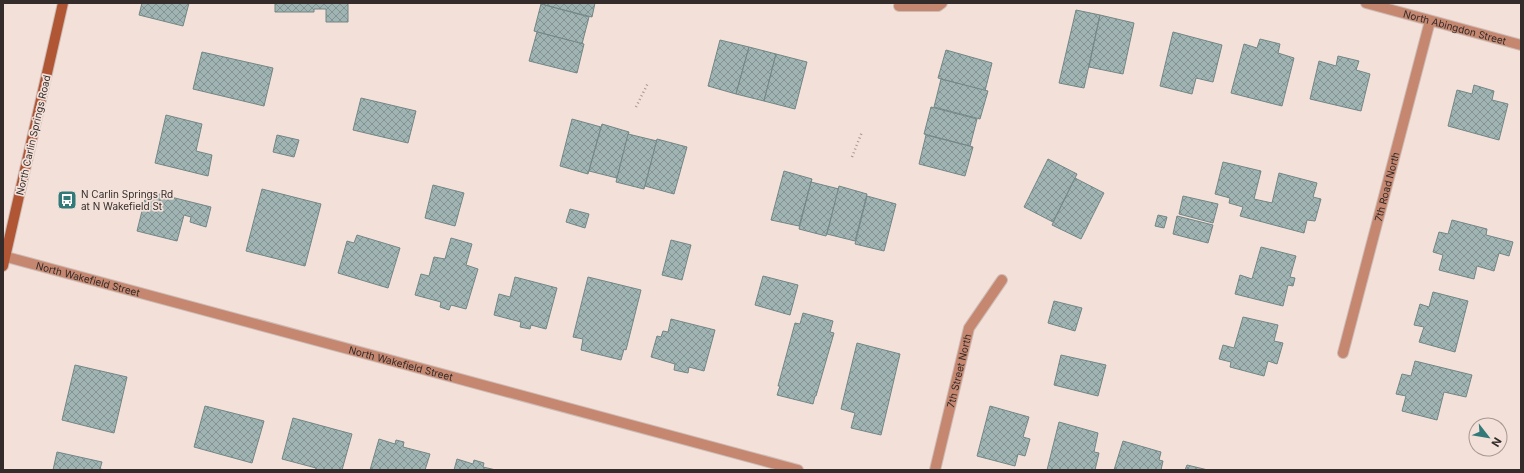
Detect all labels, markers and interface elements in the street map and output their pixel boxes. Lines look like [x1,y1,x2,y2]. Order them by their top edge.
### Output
street label: North Abingdon Street [1402,7,1508,47]
street label: North Carlin Springs Road [13,74,53,196]
street label: 7th Road North [1372,151,1401,223]
place label: N Carlin Springs Rd at N Wakefield St [81,188,173,212]
bus stop icon: N Carlin Springs Rd at N Wakefield St [56,189,78,211]
street label: North Wakefield Street [35,259,142,299]
street label: 7th Street North [944,333,973,409]
street label: North Wakefield Street [348,343,455,383]
north arrow [1468,417,1508,457]
text: N [1488,435,1505,449]

